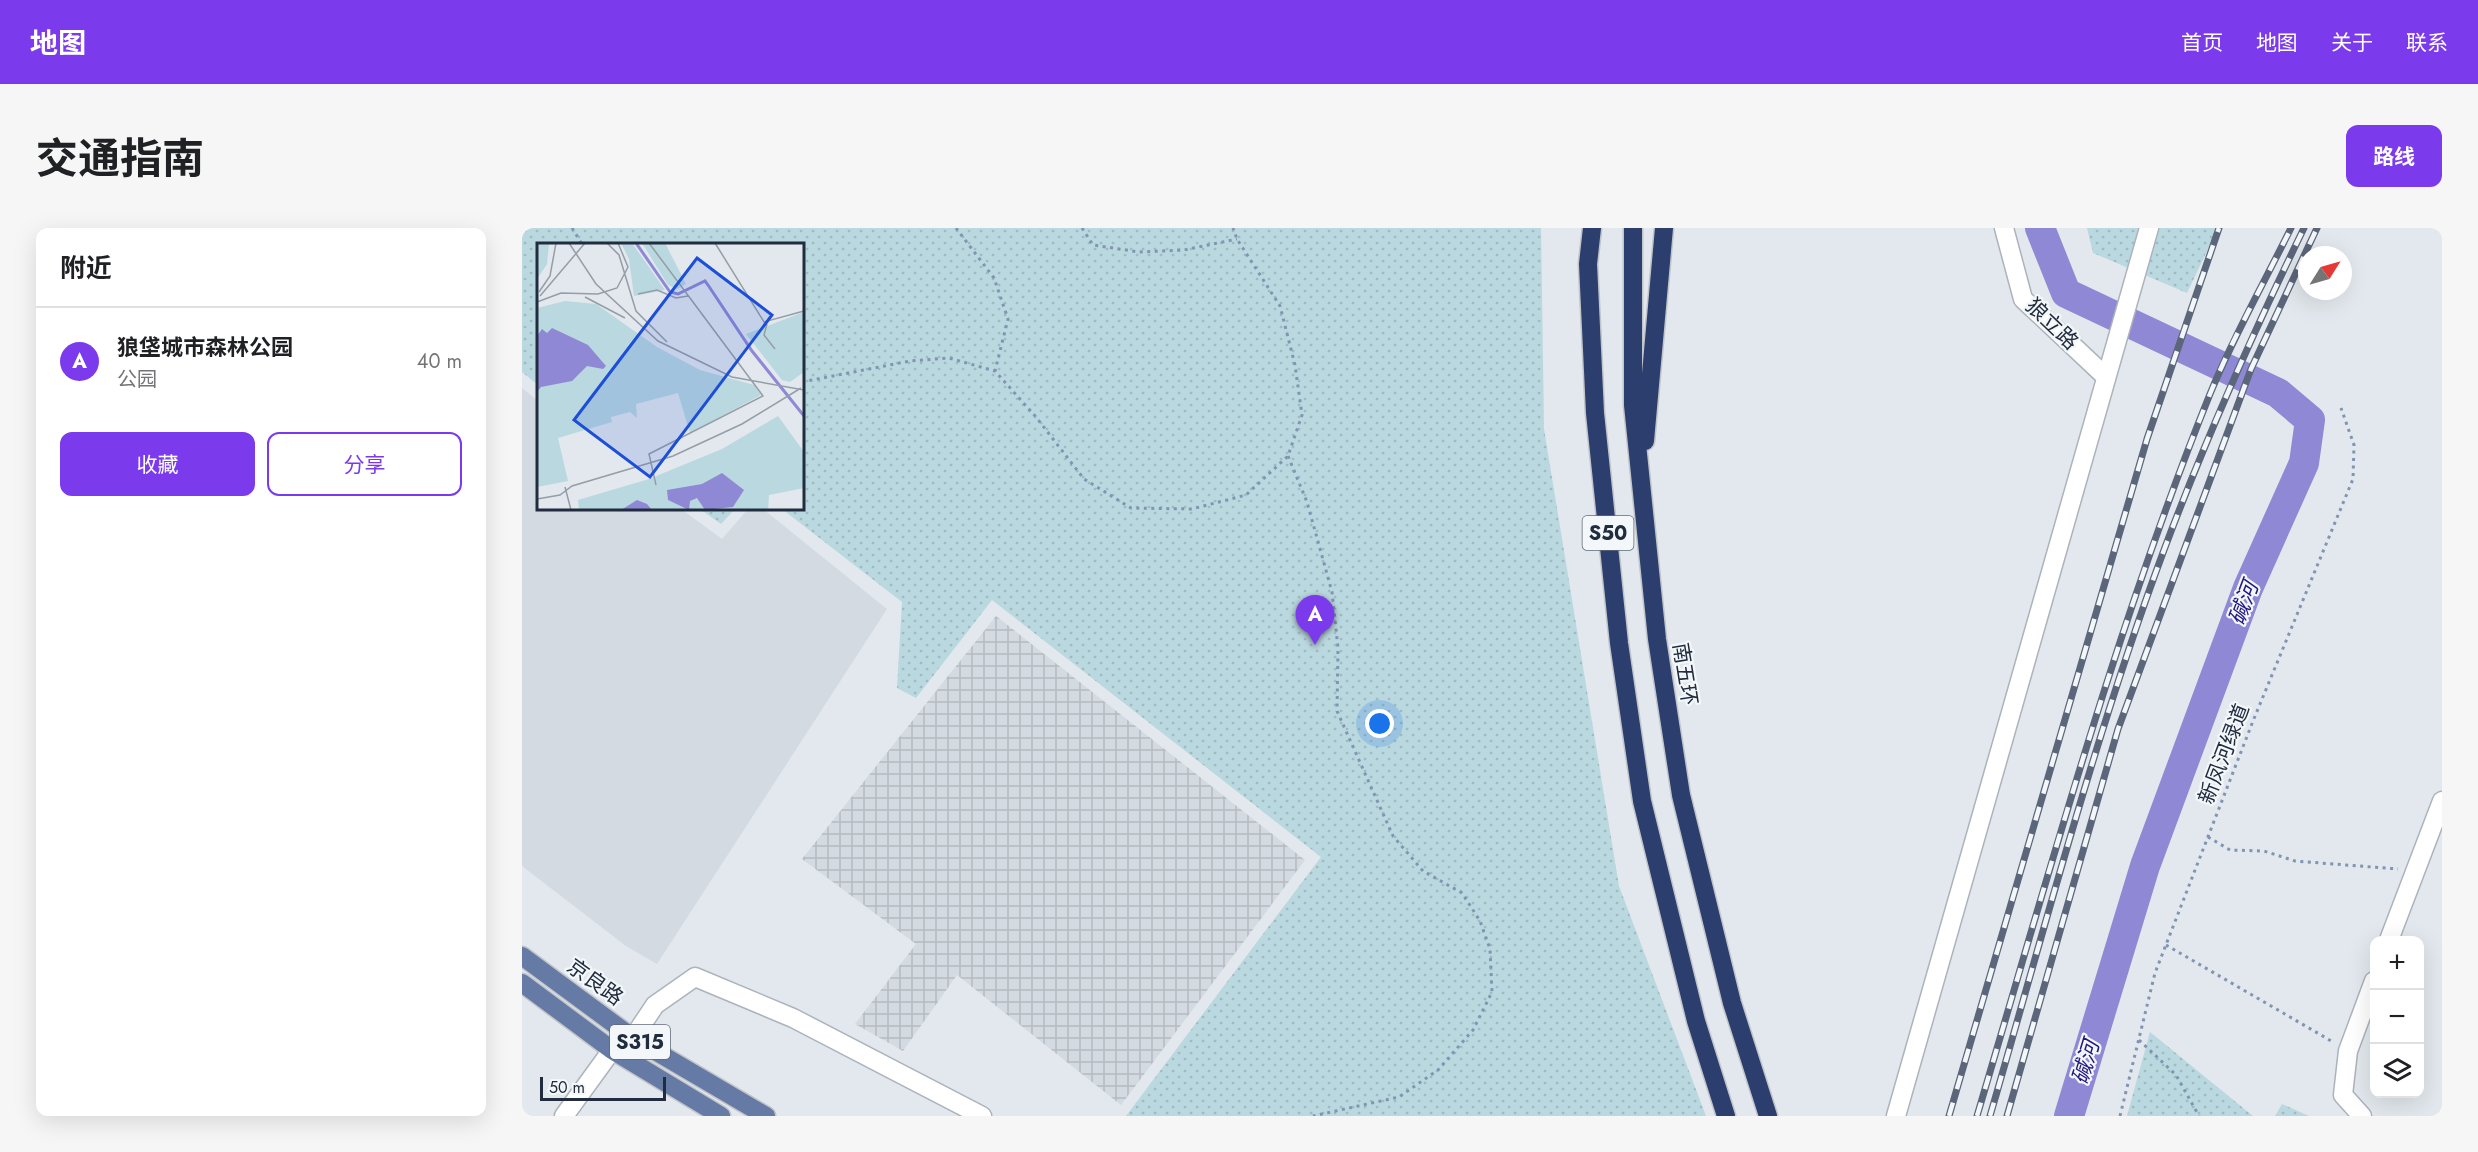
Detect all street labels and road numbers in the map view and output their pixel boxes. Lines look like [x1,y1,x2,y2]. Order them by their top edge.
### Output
street label: 狼立路 [2019,291,2085,357]
road number: S50 [1582,516,1634,550]
street label: 南五环 [1665,641,1705,707]
street label: 新凤河绿道 [2191,700,2257,808]
street label: 京良路 [561,951,629,1013]
road number: S315 [610,1025,670,1059]

